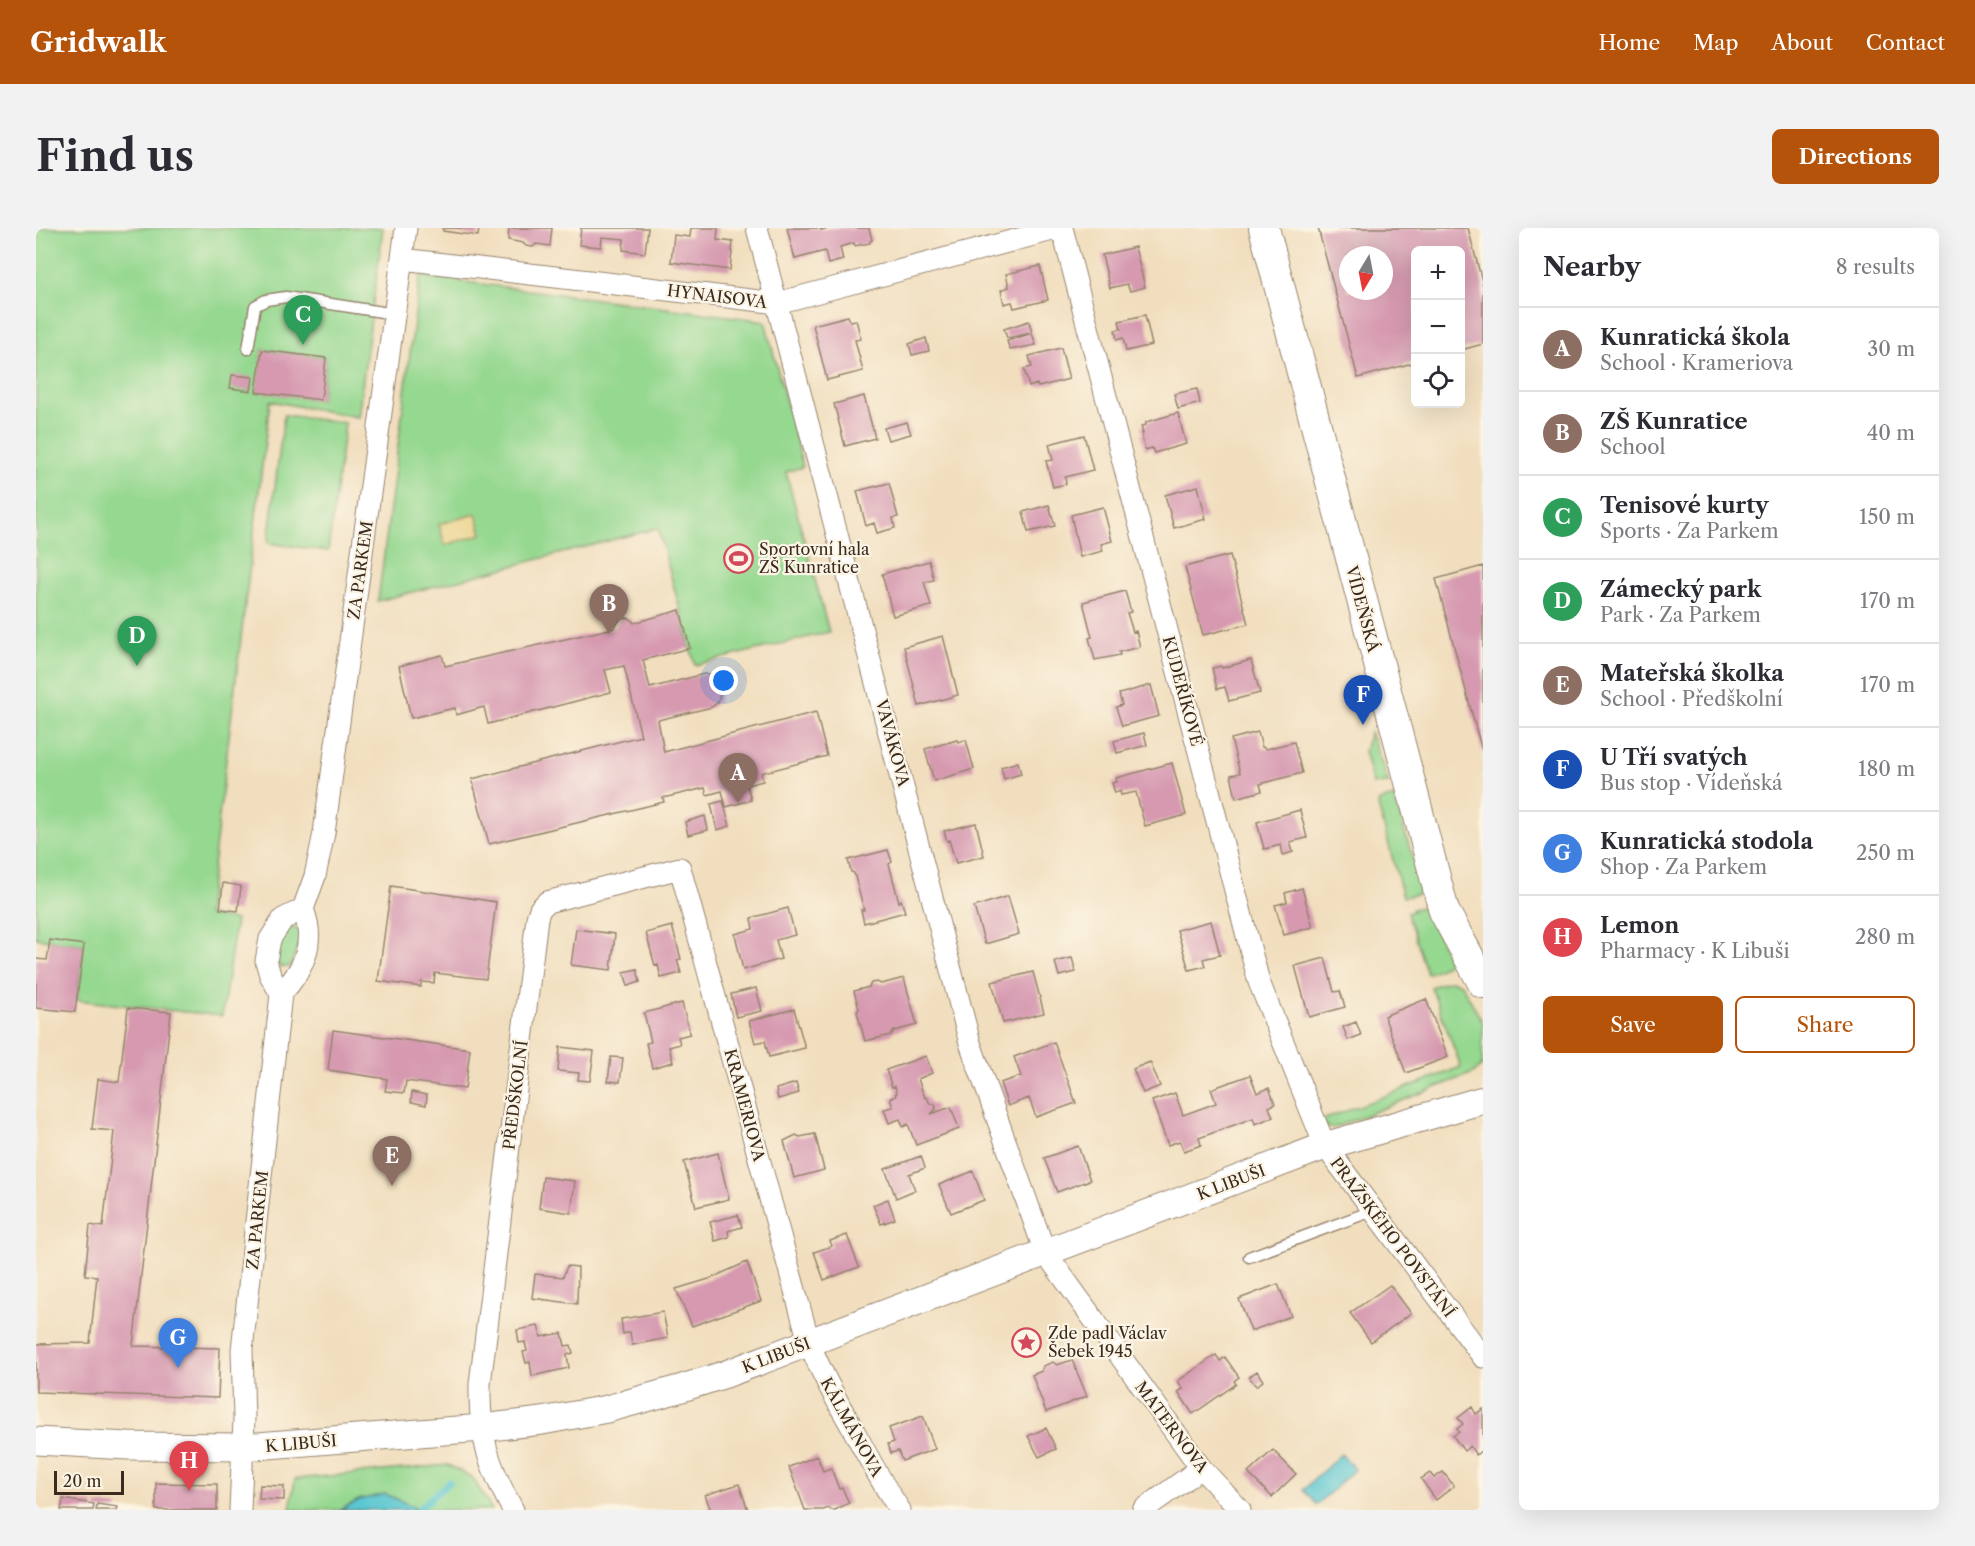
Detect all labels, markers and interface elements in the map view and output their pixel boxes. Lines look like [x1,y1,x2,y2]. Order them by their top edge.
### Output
text: Gridwalk [30,25,166,59]
text: Home [1599,30,1660,55]
text: Map [1693,30,1738,55]
text: About [1771,30,1833,55]
text: Contact [1866,30,1945,55]
button: Directions [1772,129,1939,184]
text: Find us [36,130,194,182]
north arrow [1339,246,1393,300]
map controls [1411,246,1465,408]
button: + [1411,246,1465,300]
text: Nearby [1543,251,1641,283]
text: 8 results [1836,255,1915,279]
street label: HYNAISOVA [666,280,769,312]
pin: C [284,296,322,345]
button: − [1411,300,1465,354]
text: Kunratická škola [1600,324,1790,351]
text: A [1555,337,1570,361]
text: 30 m [1867,337,1915,361]
text: School · Krameriova [1600,351,1793,375]
button: locate [1411,354,1465,408]
text: ZŠ Kunratice [1600,408,1748,435]
text: B [1555,421,1570,445]
text: 40 m [1867,421,1915,445]
text: School [1600,435,1665,459]
text: Tenisové kurty [1600,492,1769,519]
text: C [1554,505,1571,529]
text: 150 m [1859,505,1915,529]
street label: ZA PARKEM [343,519,377,621]
text: Sports · Za Parkem [1600,519,1779,543]
place label: Sportovní hala ZŠ Kunratice [759,539,870,577]
sports icon: Sportovní hala ZŠ Kunratice [722,542,754,574]
street label: VÍDEŇSKÁ [1342,562,1385,655]
text: Zámecký park [1600,576,1761,603]
pin: B [590,584,628,634]
text: D [1554,589,1571,613]
text: 170 m [1860,589,1915,613]
text: Park · Za Parkem [1600,603,1761,627]
pin: D [118,616,156,666]
street label: KUDEŘÍKOVÉ [1159,634,1208,748]
text: Mateřská školka [1600,660,1784,687]
your location [709,666,738,695]
text: E [1555,673,1570,697]
text: 170 m [1860,673,1915,697]
pin: F [1344,676,1382,725]
text: School · Předškolní [1600,687,1783,711]
street label: VAVÁKOVA [871,696,915,790]
text: U Tří svatých [1600,744,1748,771]
pin: A [718,754,758,803]
text: F [1556,757,1569,781]
text: 180 m [1858,757,1915,781]
text: Bus stop · Vídeňská [1600,771,1783,795]
text: Kunratická stodola [1600,828,1813,855]
text: G [1554,841,1571,865]
text: 250 m [1856,841,1915,865]
text: Shop · Za Parkem [1600,855,1767,879]
text: Lemon [1600,912,1679,939]
text: H [1553,925,1572,949]
text: 280 m [1855,925,1915,949]
text: Pharmacy · K Libuši [1600,939,1790,963]
button: Save [1543,996,1723,1053]
button: Share [1735,996,1915,1053]
street label: PŘEDŠKOLNÍ [497,1039,532,1151]
street label: KRAMERIOVA [720,1047,770,1165]
pin: E [372,1136,412,1186]
street label: PRAŽSKÉHO POVSTÁNÍ [1326,1152,1460,1321]
street label: K LIBUŠI [1194,1159,1268,1204]
street label: ZA PARKEM [242,1170,272,1270]
pin: G [158,1318,198,1368]
place label: Zde padl Václav Šebek 1945 [1048,1323,1167,1361]
place icon: Zde padl Václav Šebek 1945 [1011,1326,1043,1358]
street label: K LIBUŠI [739,1332,813,1377]
street label: KÁLMÁNOVA [816,1374,888,1481]
street label: MATERNOVA [1131,1377,1214,1478]
street label: K LIBUŠI [264,1429,338,1456]
pin: H [170,1442,208,1491]
scale bar [54,1468,124,1496]
text: 20 m [63,1471,102,1491]

